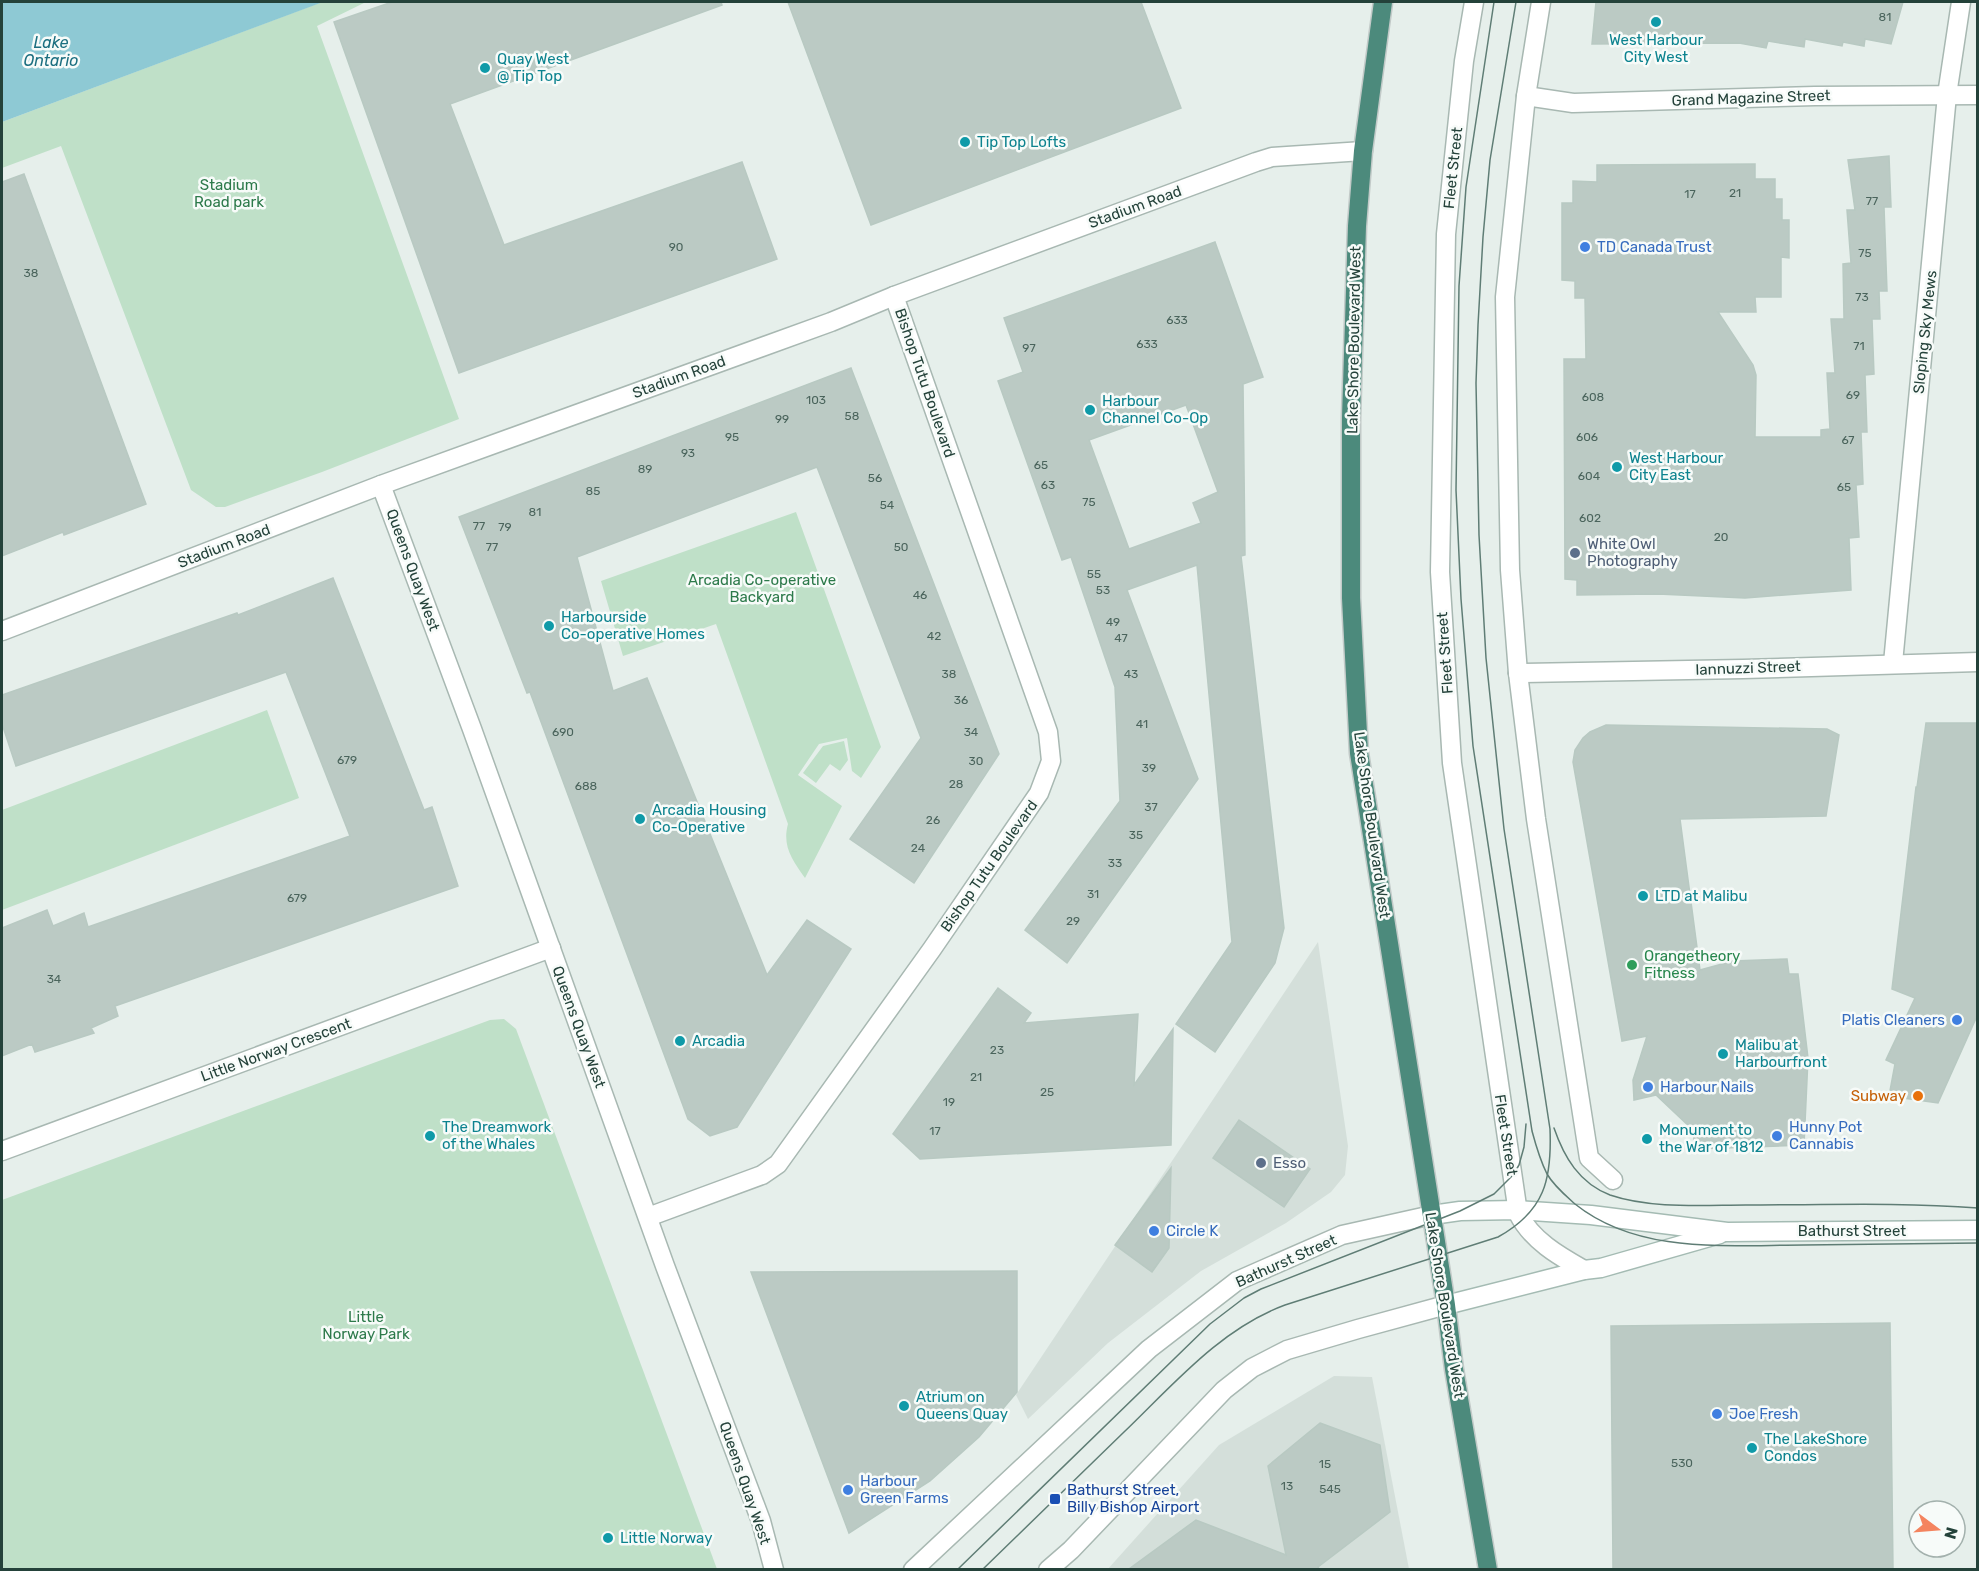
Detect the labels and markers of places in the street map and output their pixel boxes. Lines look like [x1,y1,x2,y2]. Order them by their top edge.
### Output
marker: West Harbour City West [1649,15,1663,29]
place label: West Harbour City West [1609,31,1703,66]
place label: Quay West @ Tip Top [497,50,569,85]
marker: Quay West @ Tip Top [478,61,492,75]
place label: Tip Top Lofts [977,133,1066,151]
marker: Tip Top Lofts [958,135,972,149]
place label: TD Canada Trust [1597,238,1712,256]
marker: TD Canada Trust [1578,240,1592,254]
place label: Harbour Channel Co-Op [1102,392,1208,427]
marker: Harbour Channel Co-Op [1083,403,1097,417]
place label: West Harbour City East [1629,449,1724,484]
marker: West Harbour City East [1610,460,1624,474]
place label: White Owl Photography [1587,535,1678,570]
marker: White Owl Photography [1568,546,1582,560]
place label: Harbourside Co-operative Homes [561,608,705,643]
marker: Harbourside Co-operative Homes [542,619,556,633]
place label: Arcadia Housing Co-Operative [652,801,766,836]
marker: Arcadia Housing Co-Operative [633,812,647,826]
place label: LTD at Malibu [1655,887,1748,905]
marker: LTD at Malibu [1636,889,1650,903]
place label: Orangetheory Fitness [1644,947,1740,982]
marker: Orangetheory Fitness [1625,958,1639,972]
place label: Platis Cleaners [1842,1011,1945,1029]
marker: Platis Cleaners [1950,1013,1964,1027]
place label: Arcadia [692,1032,745,1050]
marker: Arcadia [673,1034,687,1048]
place label: Malibu at Harbourfront [1735,1036,1827,1071]
marker: Malibu at Harbourfront [1716,1047,1730,1061]
place label: Harbour Nails [1660,1078,1754,1096]
marker: Harbour Nails [1641,1080,1655,1094]
place label: Subway [1851,1087,1906,1105]
marker: Subway [1911,1089,1925,1103]
place label: The Dreamwork of the Whales [442,1118,552,1153]
place label: Hunny Pot Cannabis [1789,1118,1862,1153]
place label: Monument to the War of 1812 [1659,1121,1764,1156]
marker: The Dreamwork of the Whales [423,1129,437,1143]
marker: Hunny Pot Cannabis [1770,1129,1784,1143]
marker: Monument to the War of 1812 [1640,1132,1654,1146]
place label: Esso [1273,1154,1306,1172]
marker: Esso [1254,1156,1268,1170]
place label: Circle K [1166,1222,1218,1240]
marker: Circle K [1147,1224,1161,1238]
place label: Atrium on Queens Quay [916,1388,1008,1423]
marker: Atrium on Queens Quay [897,1399,911,1413]
place label: Joe Fresh [1729,1405,1799,1423]
marker: Joe Fresh [1710,1407,1724,1421]
place label: The LakeShore Condos [1764,1430,1867,1465]
marker: The LakeShore Condos [1745,1441,1759,1455]
place label: Harbour Green Farms [860,1472,949,1507]
place label: Bathurst Street, Billy Bishop Airport [1067,1481,1199,1516]
marker: Harbour Green Farms [841,1483,855,1497]
marker: Bathurst Street, Billy Bishop Airport [1048,1492,1062,1506]
place label: Little Norway [620,1529,712,1547]
marker: Little Norway [601,1531,615,1545]

